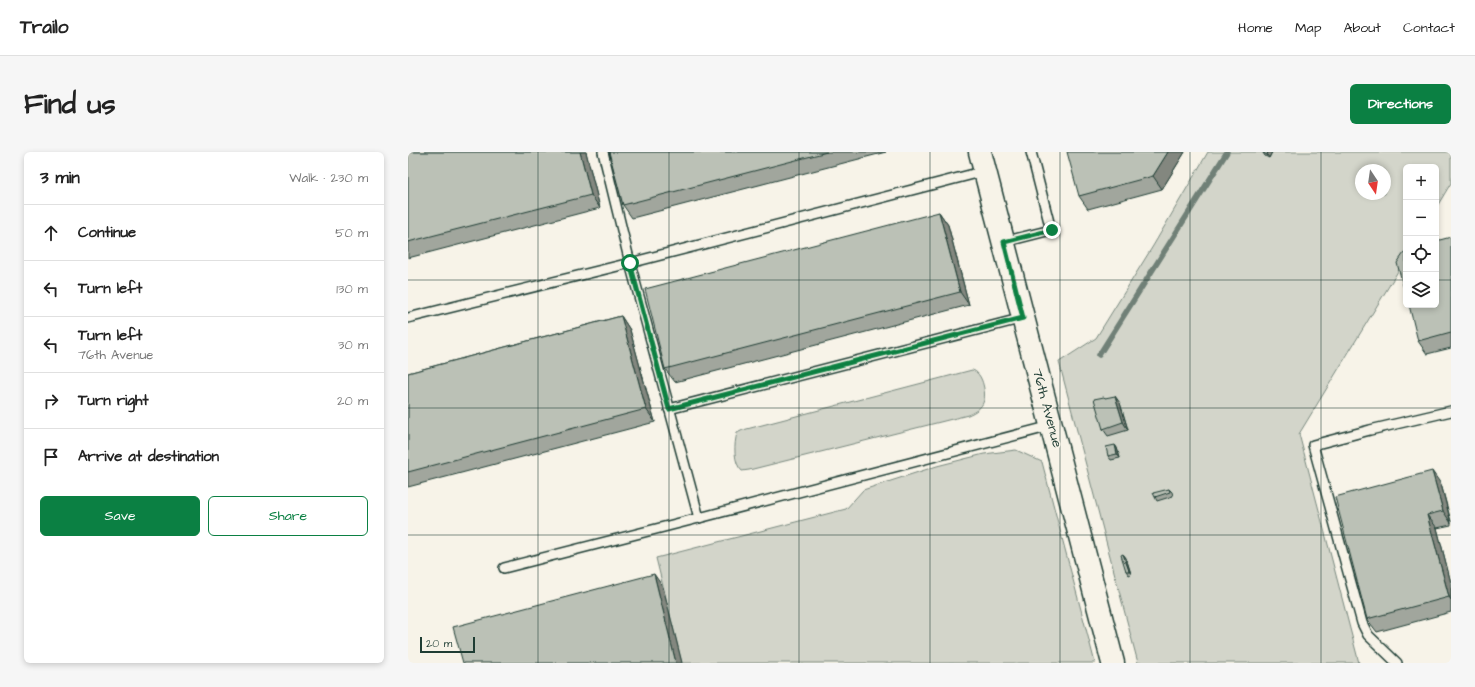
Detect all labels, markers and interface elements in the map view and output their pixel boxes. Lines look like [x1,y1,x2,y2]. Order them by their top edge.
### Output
text: Trailo [20,14,69,41]
text: Home [1238,18,1273,38]
text: Map [1295,18,1321,38]
text: About [1343,18,1381,38]
text: Contact [1403,18,1455,38]
button: Directions [1350,84,1451,124]
text: Find us [24,85,115,124]
north arrow [1355,164,1391,200]
map controls [1403,164,1439,308]
button: + [1403,164,1439,200]
text: 3 min [40,166,80,190]
text: Walk · 230 m [289,169,368,187]
button: − [1403,200,1439,236]
route end [1043,221,1061,239]
icon: ahead [40,222,62,244]
text: Continue [78,222,136,243]
text: 50 m [335,224,368,242]
button: locate [1403,236,1439,272]
route start [621,254,639,272]
button: layers [1403,272,1439,308]
icon: left [40,278,62,300]
text: Turn left [78,278,142,299]
text: 130 m [336,280,368,298]
text: Turn left [78,325,142,346]
icon: left [40,334,62,356]
text: 30 m [338,336,368,354]
text: 76th Avenue [78,346,153,364]
street label: 76th Avenue [1027,366,1067,450]
icon: right [40,390,62,412]
text: Turn right [78,390,149,411]
text: 20 m [337,392,368,410]
icon: arrive [40,446,62,468]
text: Arrive at destination [78,446,219,467]
button: Save [40,496,200,536]
button: Share [208,496,368,536]
scale bar [420,635,475,654]
text: 20 m [426,636,452,651]

